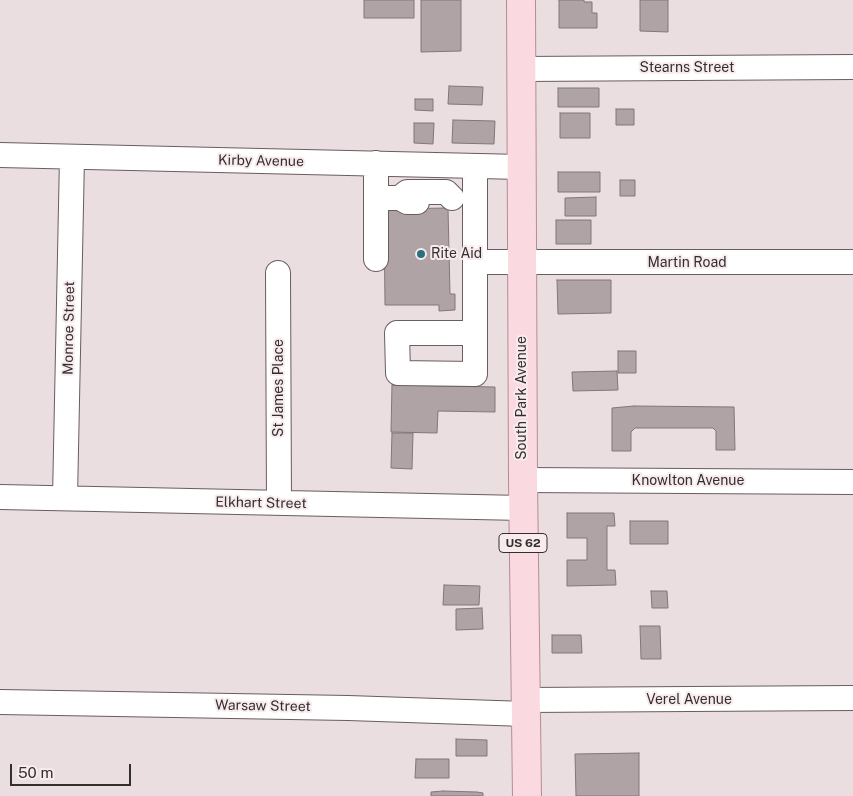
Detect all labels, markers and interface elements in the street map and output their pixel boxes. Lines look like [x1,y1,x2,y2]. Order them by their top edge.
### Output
street label: Stearns Street [640,60,734,76]
street label: Kirby Avenue [218,152,304,170]
place label: Rite Aid [431,246,482,262]
marker: Rite Aid [415,248,427,260]
street label: Martin Road [648,255,726,271]
street label: Monroe Street [60,281,78,375]
street label: South Park Avenue [514,336,530,460]
street label: St James Place [271,339,287,437]
street label: Knowlton Avenue [632,473,744,489]
street label: Elkhart Street [215,494,307,512]
road number: US 62 [499,534,547,552]
street label: Verel Avenue [646,692,732,708]
street label: Warsaw Street [215,697,311,715]
scale bar [12,754,134,786]
text: 50 m [18,764,53,781]

